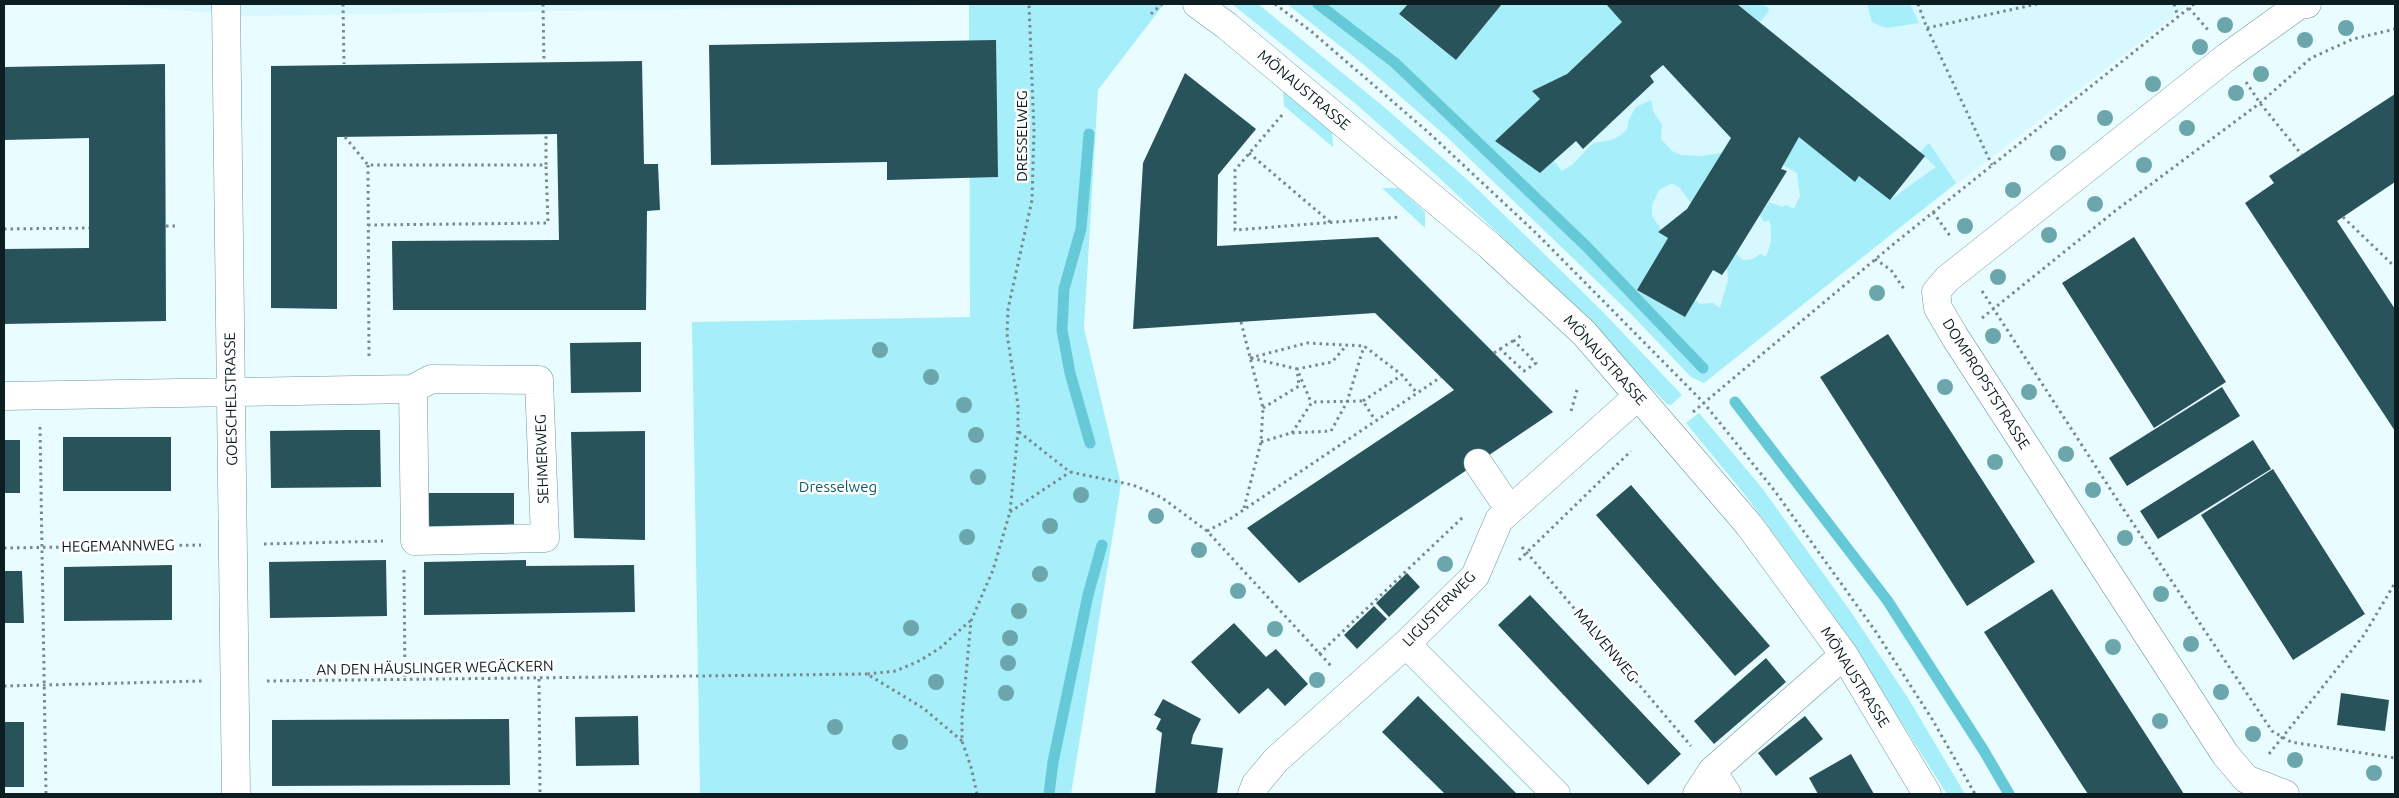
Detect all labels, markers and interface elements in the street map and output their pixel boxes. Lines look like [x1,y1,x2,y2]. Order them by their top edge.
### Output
street label: MÖNAUSTRASSE [1254,46,1354,134]
street label: DRESSELWEG [1013,90,1031,182]
street label: MÖNAUSTRASSE [1560,311,1650,409]
street label: DOMPROPSTSTRASSE [1939,315,2033,453]
street label: GOESCHELSTRASSE [221,332,241,466]
street label: SEHMERWEG [531,414,553,504]
park label: Dresselweg [799,478,877,496]
street label: HEGEMANNWEG [61,536,175,556]
street label: LIGUSTERWEG [1399,568,1479,650]
street label: MALVENWEG [1570,605,1642,685]
street label: MÖNAUSTRASSE [1817,623,1893,731]
street label: AN DEN HÄUSLINGER WEGÄCKERN [316,657,554,679]

